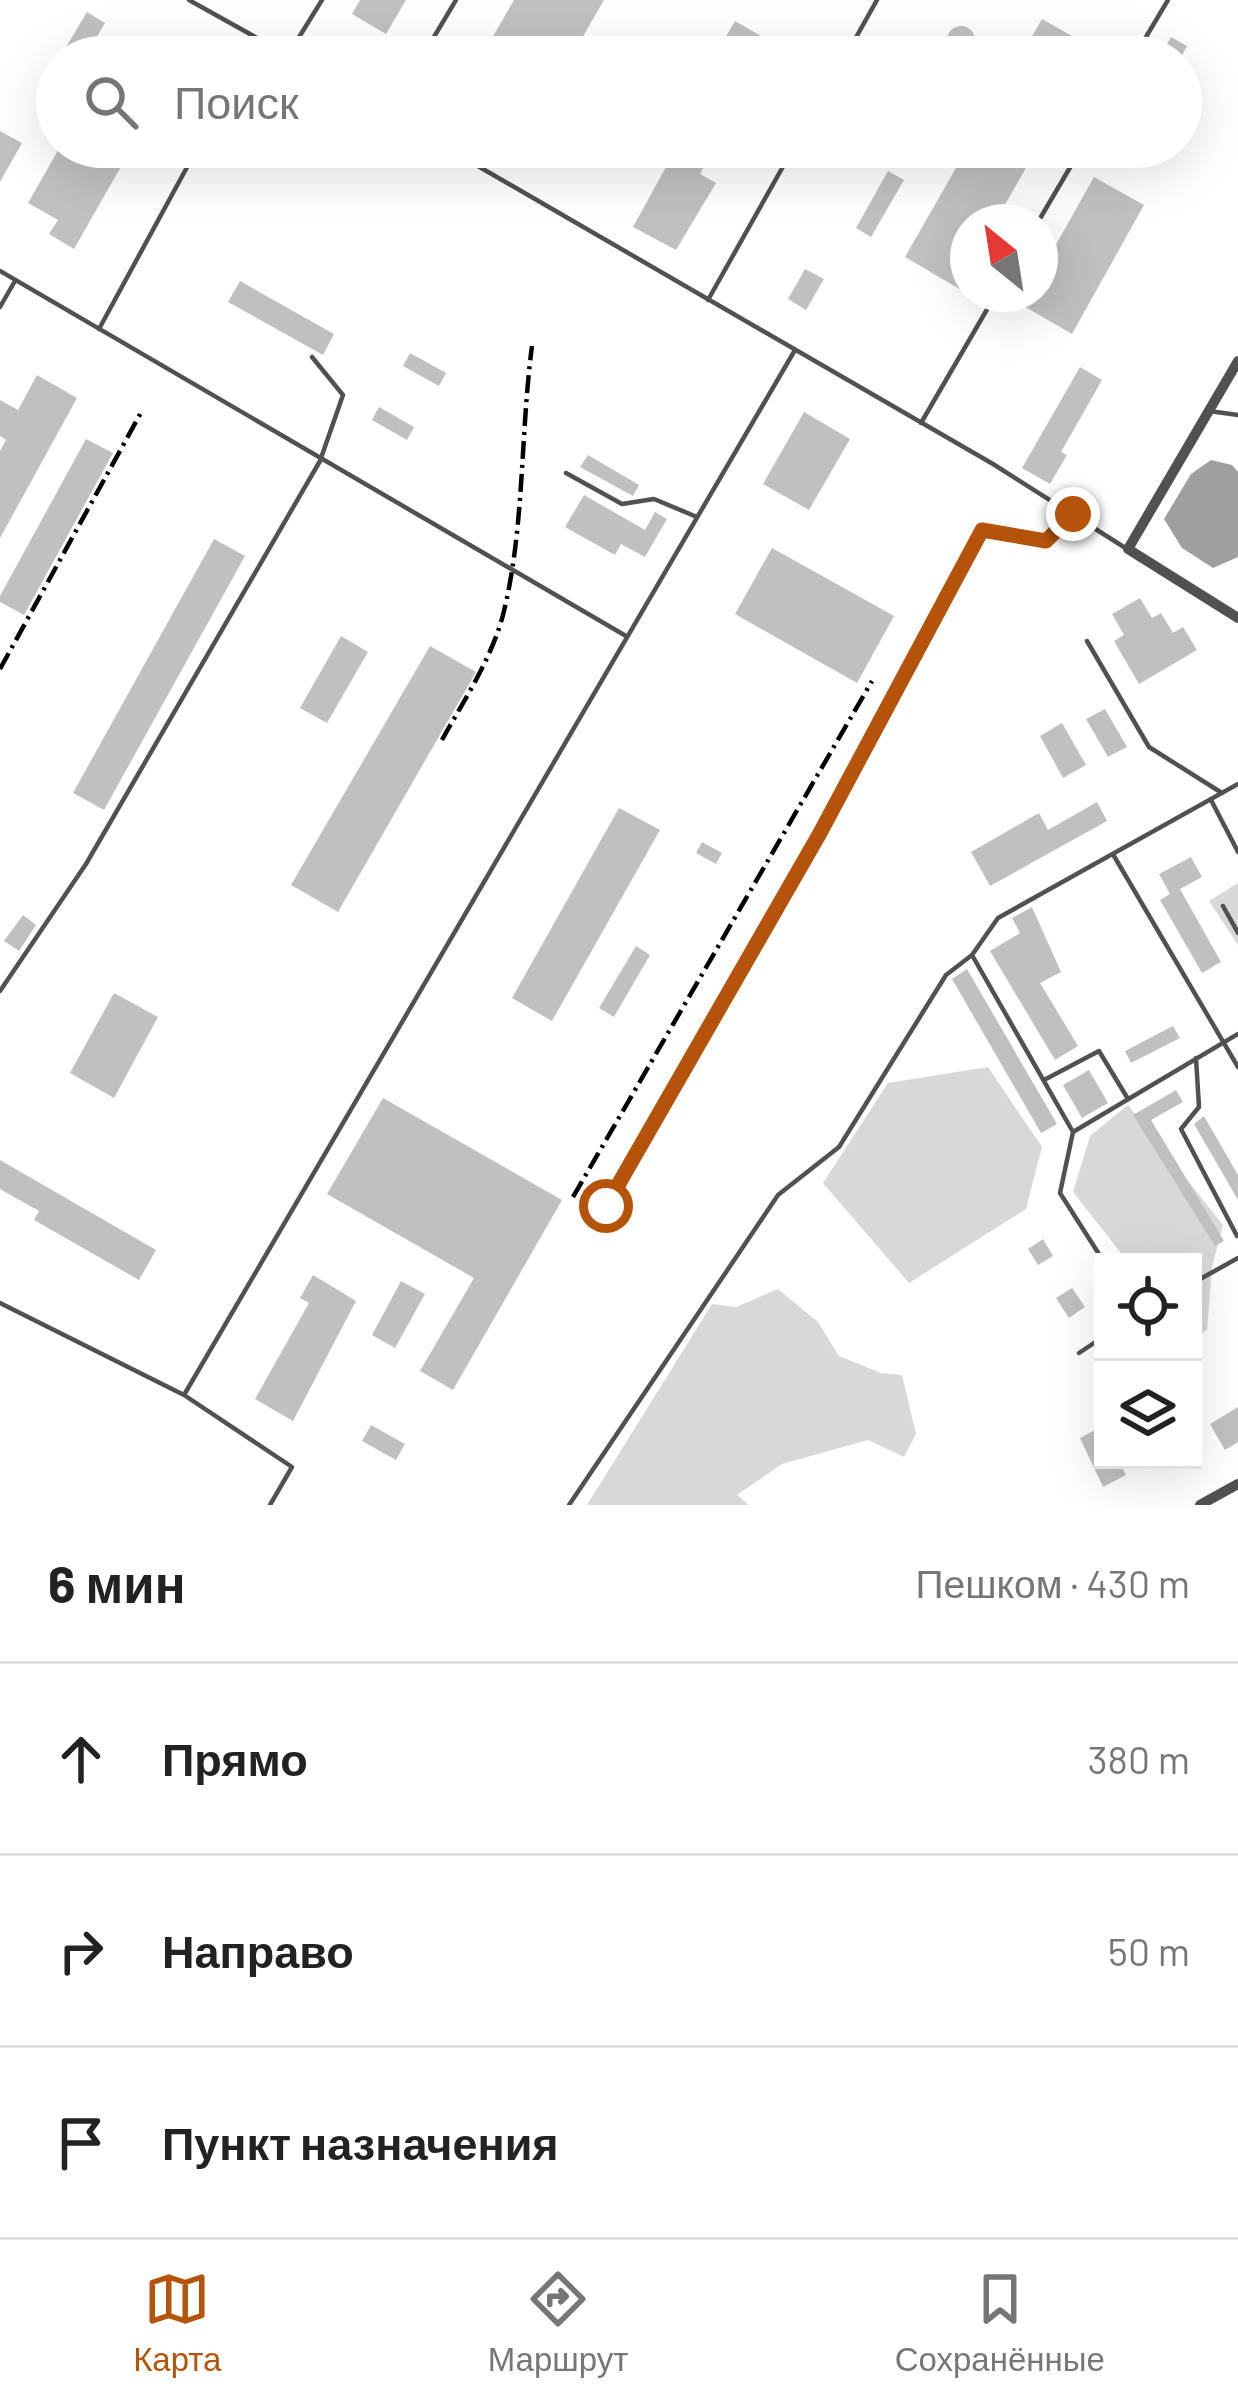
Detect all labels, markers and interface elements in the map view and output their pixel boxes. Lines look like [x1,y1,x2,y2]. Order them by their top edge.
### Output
search box [36,36,1202,168]
icon: search [78,69,144,135]
text: Поиск [174,74,299,128]
north arrow [950,204,1058,312]
route end [1046,487,1100,541]
route start [579,1179,633,1233]
map controls [1094,1253,1202,1469]
button: locate [1094,1253,1202,1361]
button: layers [1094,1361,1202,1469]
text: 6 мин [48,1552,185,1613]
text: Пешком · 430 m [916,1559,1190,1606]
icon: ahead [48,1726,114,1792]
text: Прямо [162,1731,308,1785]
text: 380 m [1088,1735,1190,1782]
icon: right [48,1918,114,1984]
text: Направо [162,1923,354,1977]
text: 50 m [1108,1927,1190,1974]
icon: arrive [48,2110,114,2176]
text: Пункт назначения [162,2115,559,2169]
tab: Карта [133,2266,221,2379]
tab: Маршрут [488,2266,628,2379]
tab: Сохранённые [895,2266,1105,2379]

